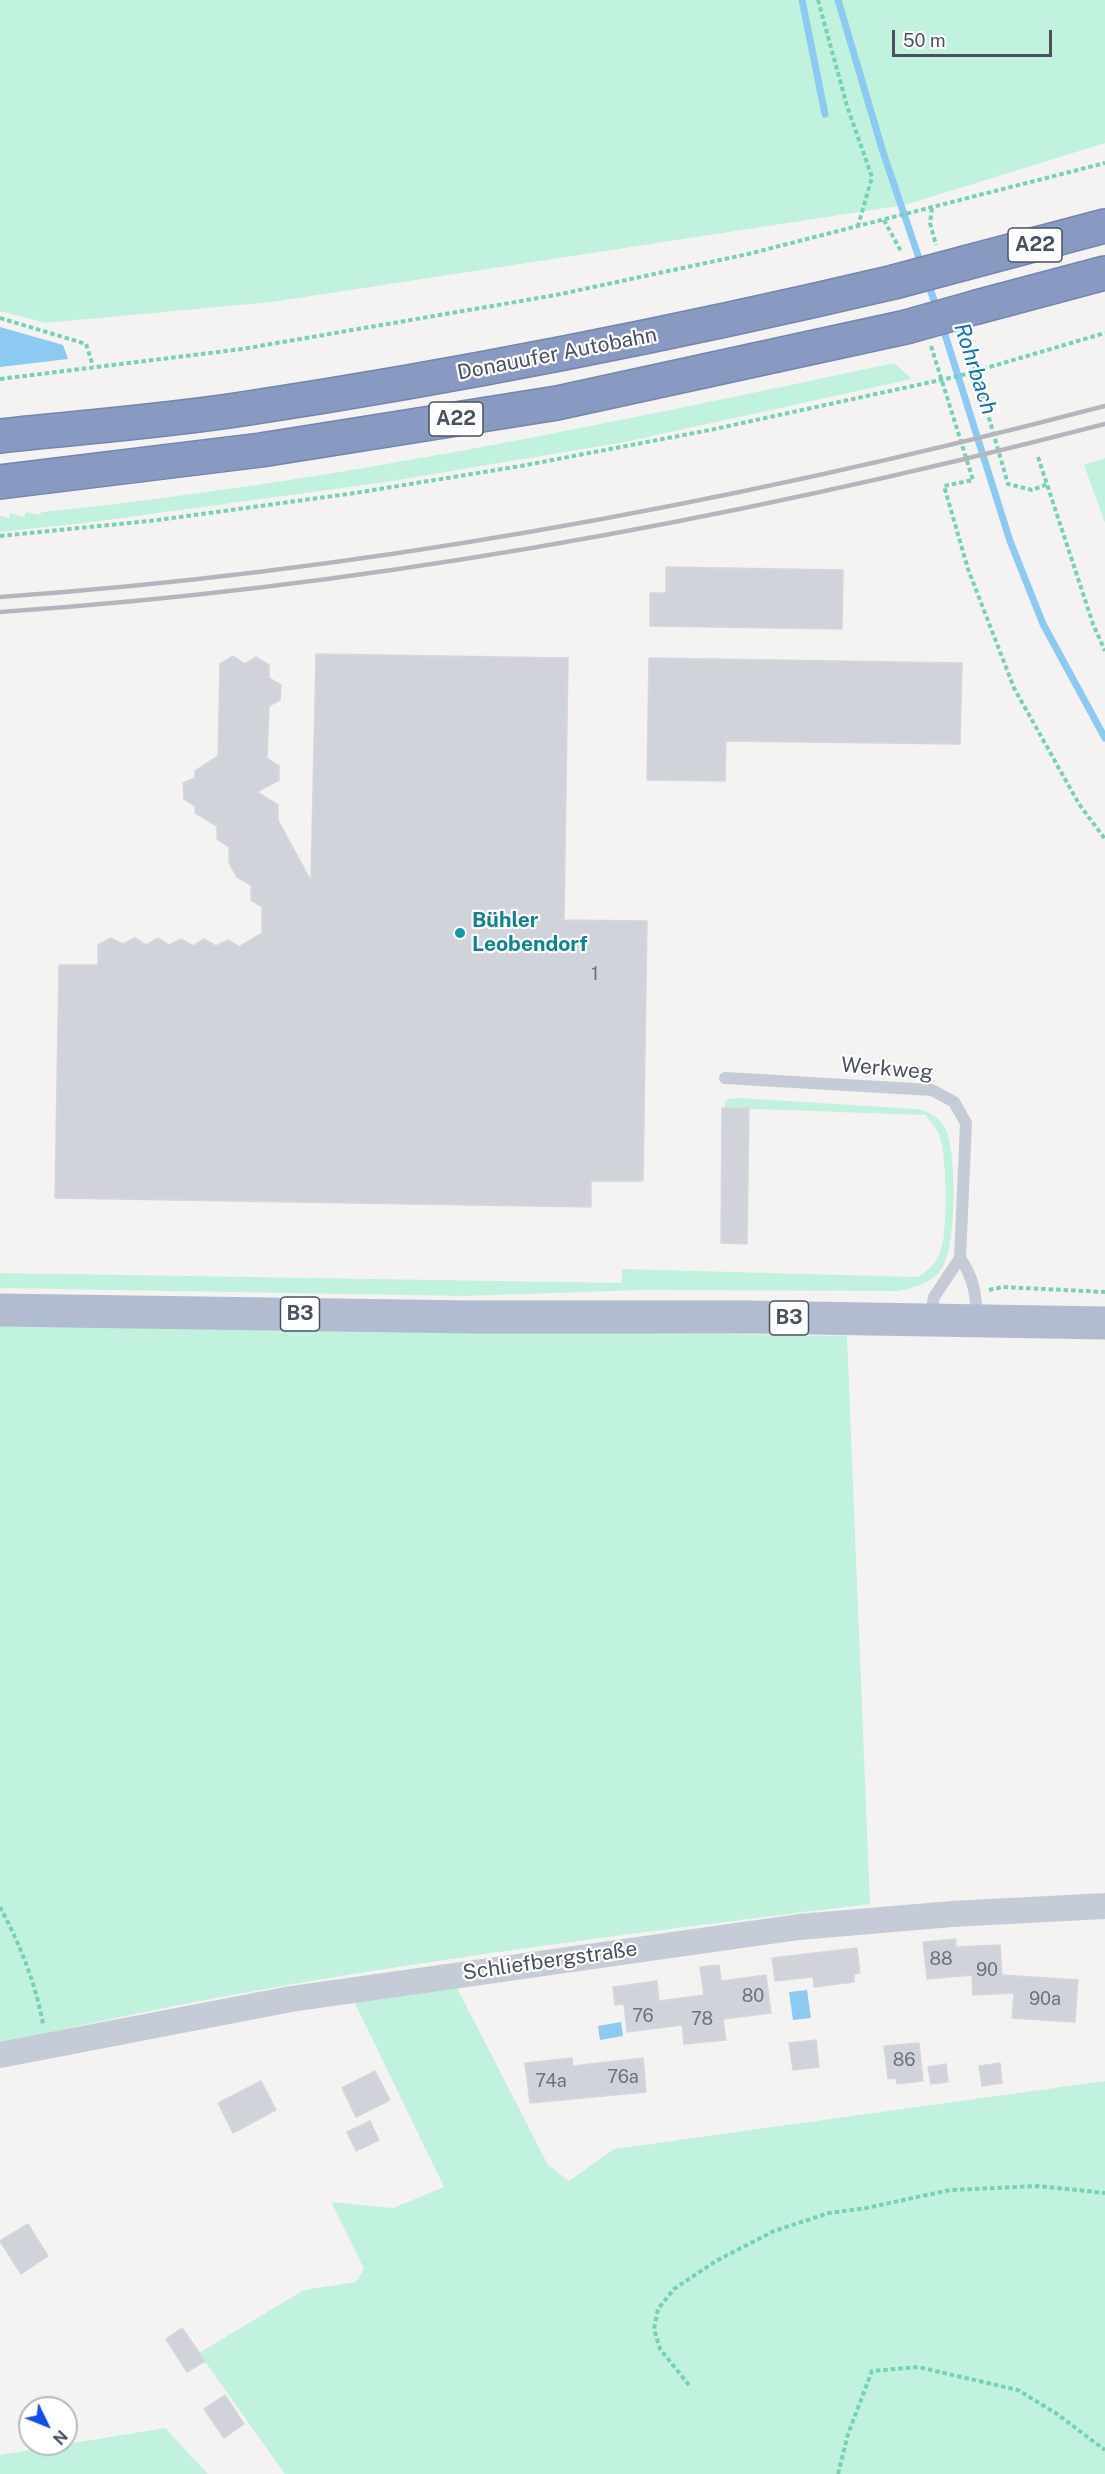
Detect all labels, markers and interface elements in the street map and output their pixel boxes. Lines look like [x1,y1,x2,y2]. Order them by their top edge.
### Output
scale bar [895,18,1056,56]
text: 50 m [903,30,946,51]
road number: A22 [1008,228,1062,262]
water label: Rohrbach [948,320,1002,418]
street label: Donauufer Autobahn [455,322,659,386]
road number: A22 [429,402,483,436]
place label: Bühler Leobendorf [472,908,588,958]
marker: Bühler Leobendorf [453,926,467,940]
house number: 1 [591,963,599,985]
street label: Werkweg [840,1052,934,1086]
road number: B3 [280,1297,320,1331]
road number: B3 [770,1301,808,1335]
street label: Schliefbergstraße [461,1936,639,1986]
house number: 88 [929,1948,953,1970]
house number: 90 [976,1959,998,1981]
house number: 80 [742,1985,764,2007]
house number: 90a [1029,1988,1061,2010]
house number: 76 [632,2005,654,2027]
house number: 78 [691,2008,713,2030]
house number: 86 [893,2049,915,2071]
house number: 76a [607,2066,639,2088]
house number: 74a [535,2070,567,2092]
north arrow [18,2396,78,2456]
text: N [49,2426,71,2448]

